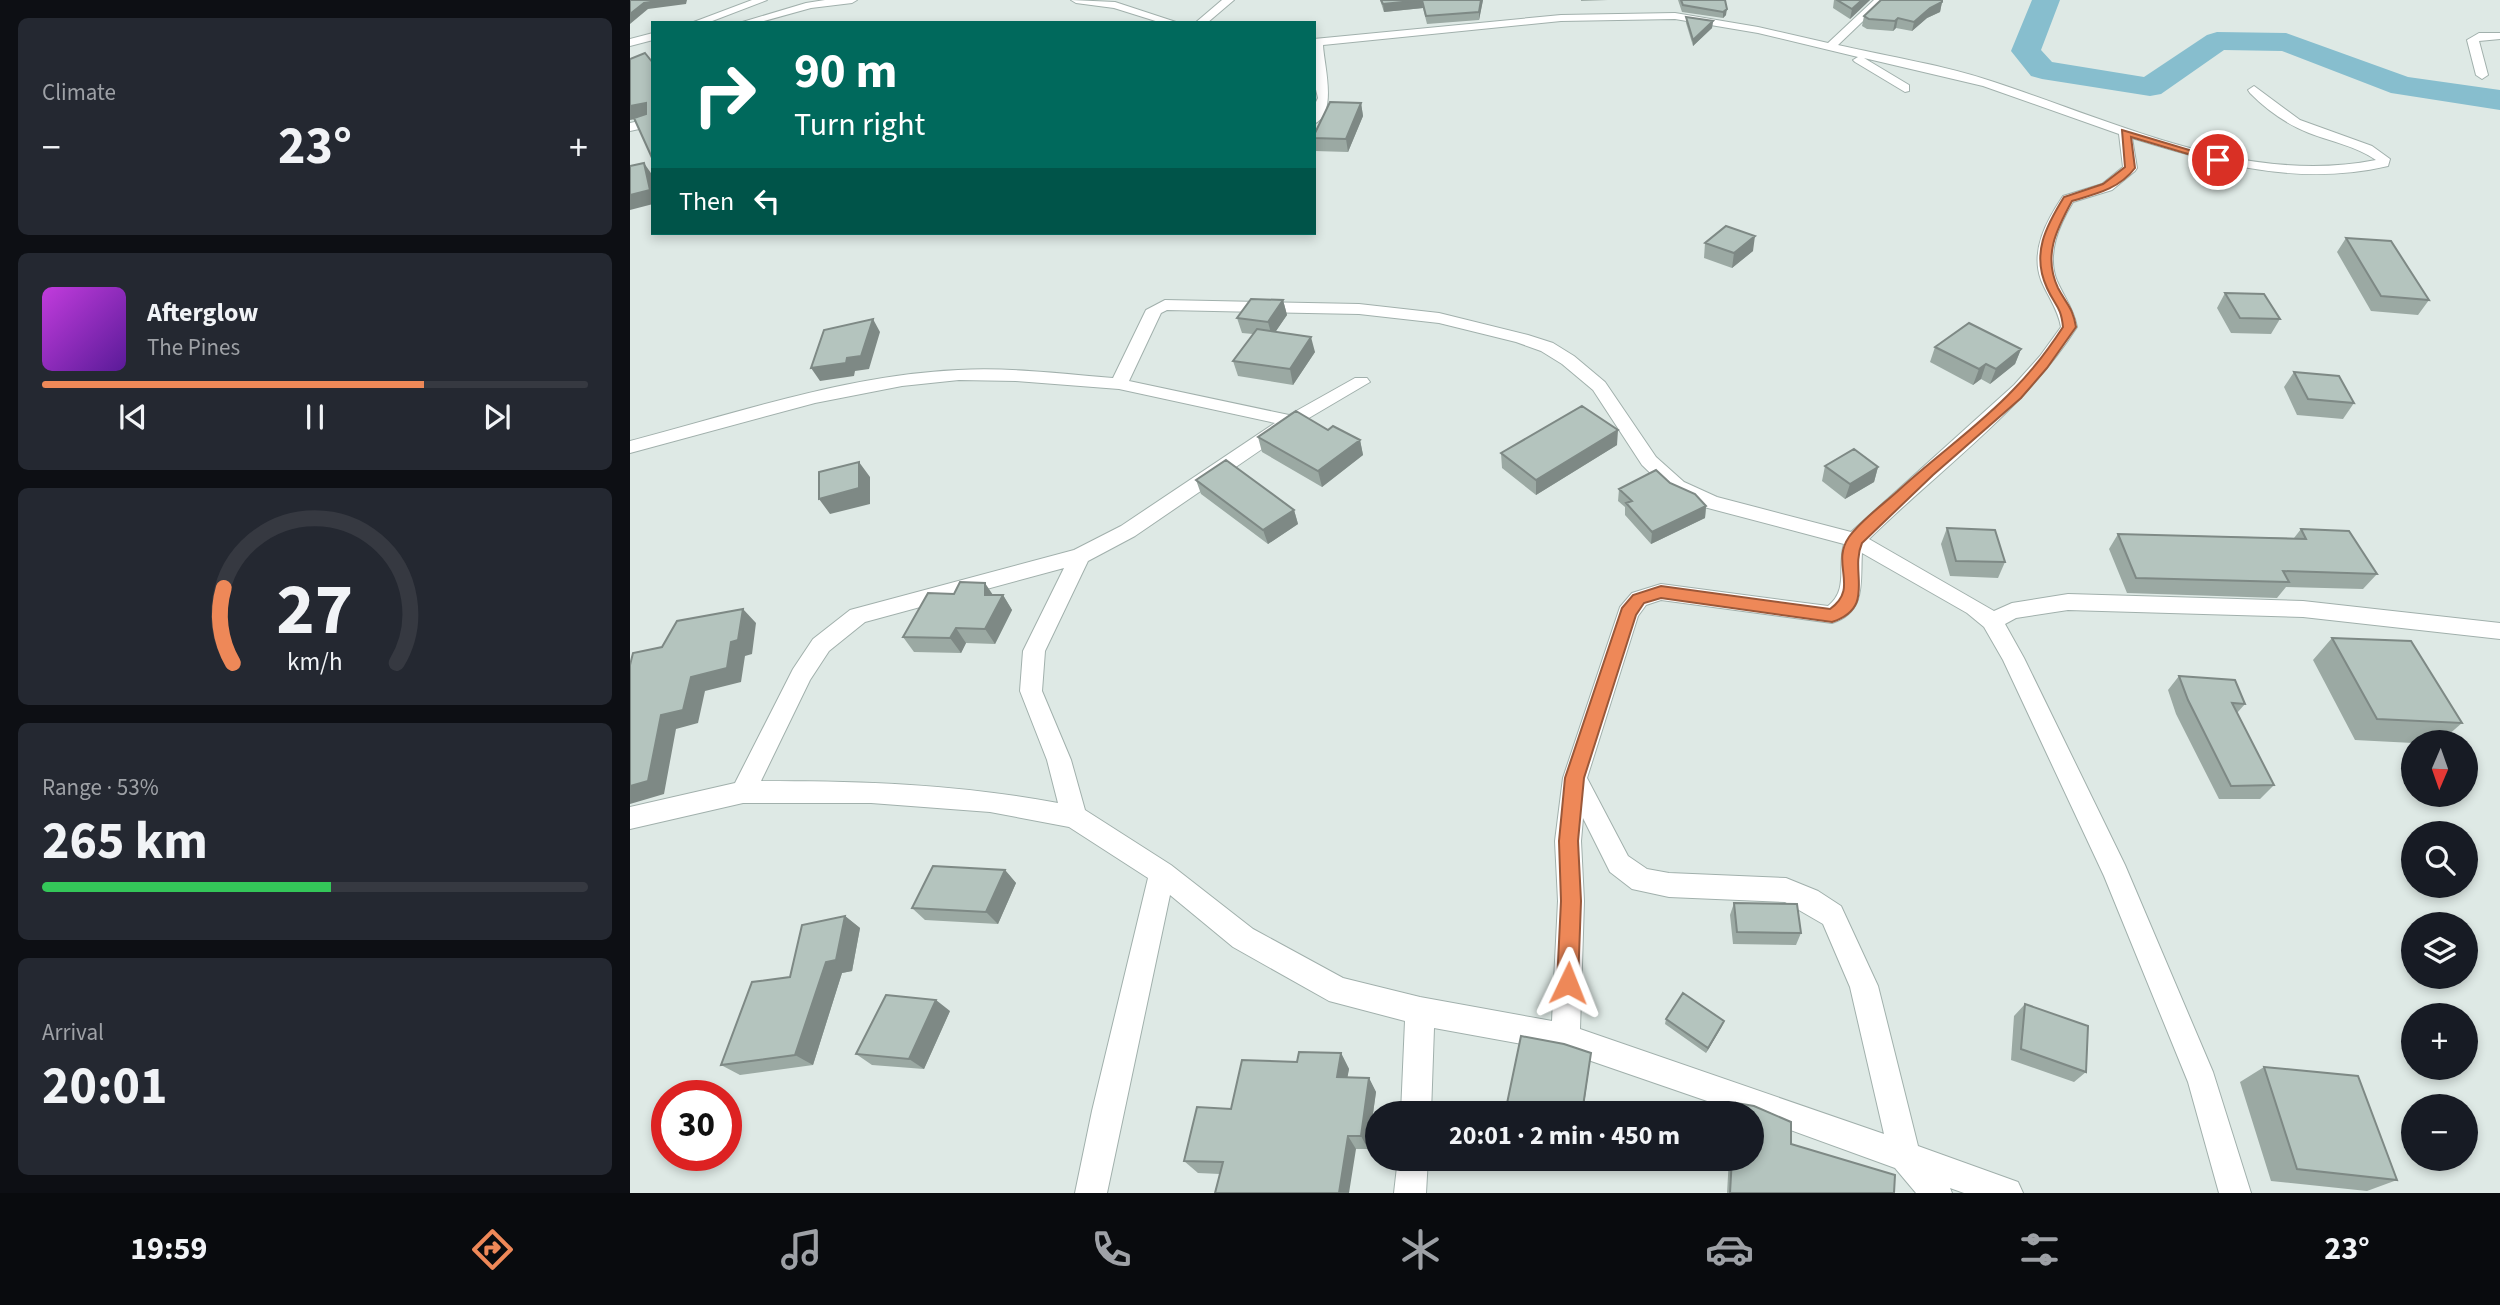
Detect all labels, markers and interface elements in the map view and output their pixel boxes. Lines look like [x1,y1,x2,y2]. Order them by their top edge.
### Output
text: 90 m [794,37,898,107]
icon: right [679,49,770,140]
text: Climate [42,76,116,109]
text: Turn right [794,102,925,148]
text: 23° [278,110,352,184]
text: − [42,121,61,175]
text: + [569,121,588,175]
pin [2188,130,2248,190]
icon: arrive [2199,141,2237,179]
icon: left [748,182,786,220]
text: Then [679,183,734,220]
text: Afterglow [147,294,258,331]
text: The Pines [147,331,240,364]
icon: previous [114,398,152,436]
icon: pause [296,398,334,436]
icon: next [478,398,516,436]
text: 27 [277,558,353,662]
text: km/h [287,643,343,679]
north arrow [2401,730,2478,807]
map controls [2401,730,2478,1171]
text: Range · 53% [42,771,159,804]
text: 265 km [42,805,208,879]
button: search [2401,821,2478,898]
button: layers [2401,912,2478,989]
position arrow [1531,946,1605,1020]
button: + [2401,1003,2478,1080]
text: Arrival [42,1016,104,1049]
text: 20:01 [42,1050,167,1124]
speed limit sign: 30 [651,1080,742,1171]
button: − [2401,1094,2478,1171]
text: 20:01 · 2 min · 450 m [1449,1117,1680,1154]
icon: directions [468,1225,517,1274]
icon: music [777,1225,826,1274]
icon: phone [1087,1225,1136,1274]
icon: climate [1396,1225,1445,1274]
icon: car [1705,1225,1754,1274]
icon: filters [2015,1225,2064,1274]
text: 19:59 [130,1226,207,1272]
text: 23° [2324,1226,2370,1272]

